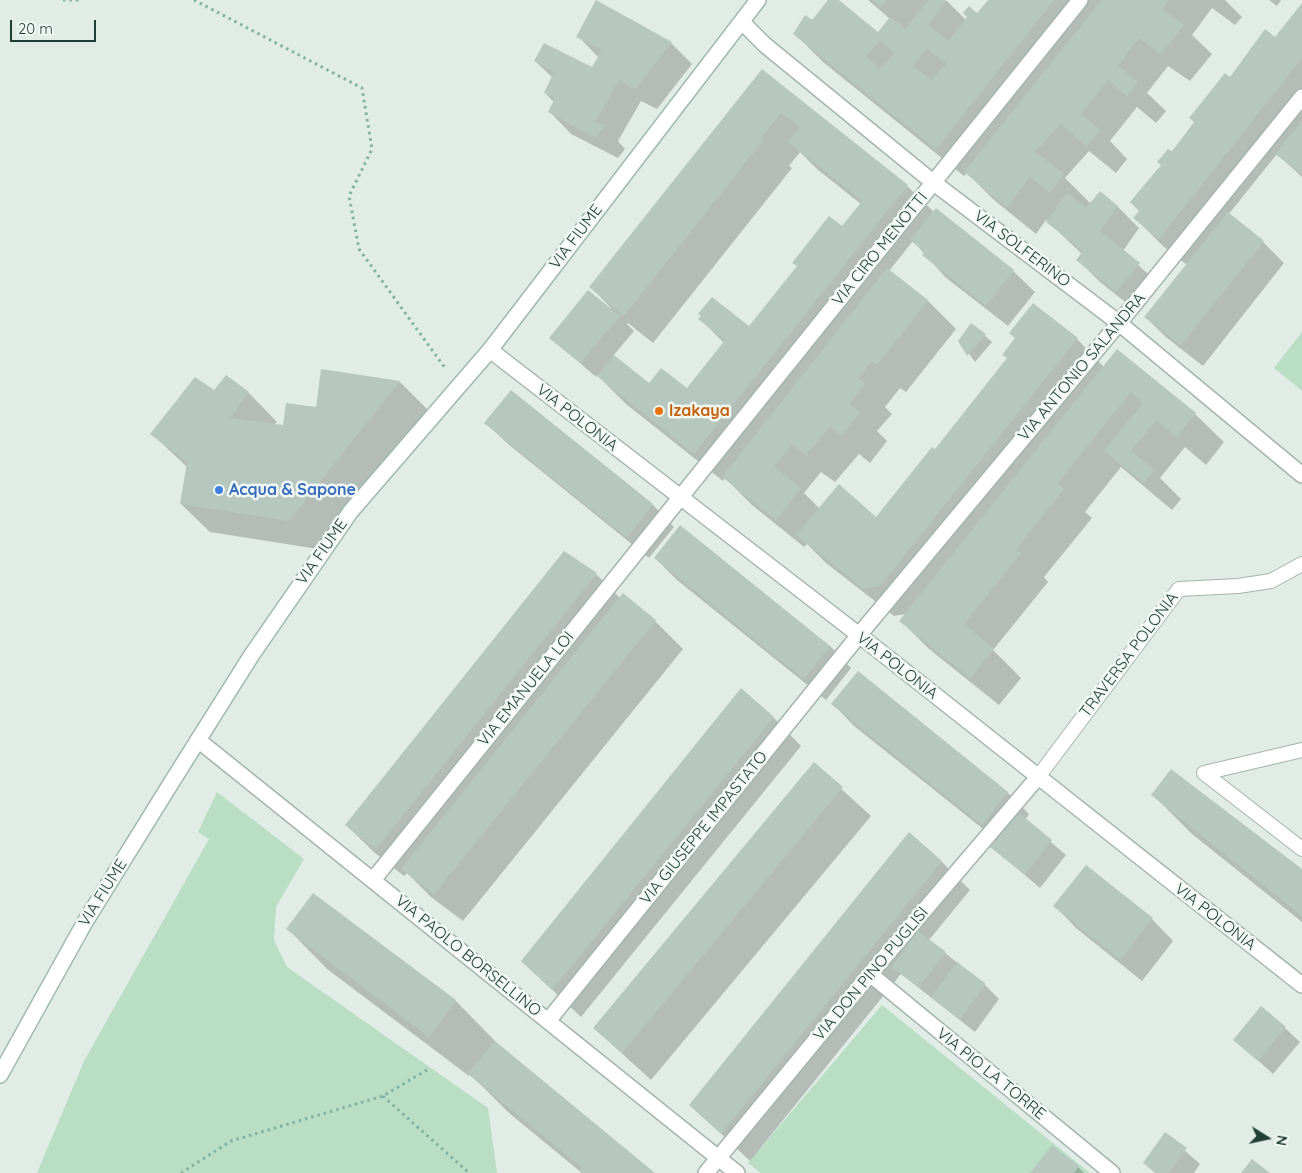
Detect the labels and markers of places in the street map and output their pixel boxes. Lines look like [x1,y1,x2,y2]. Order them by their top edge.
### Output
place label: Izakaya [669,401,730,421]
marker: Izakaya [653,405,665,417]
place label: Acqua & Sapone [229,480,356,500]
marker: Acqua & Sapone [213,484,225,496]

